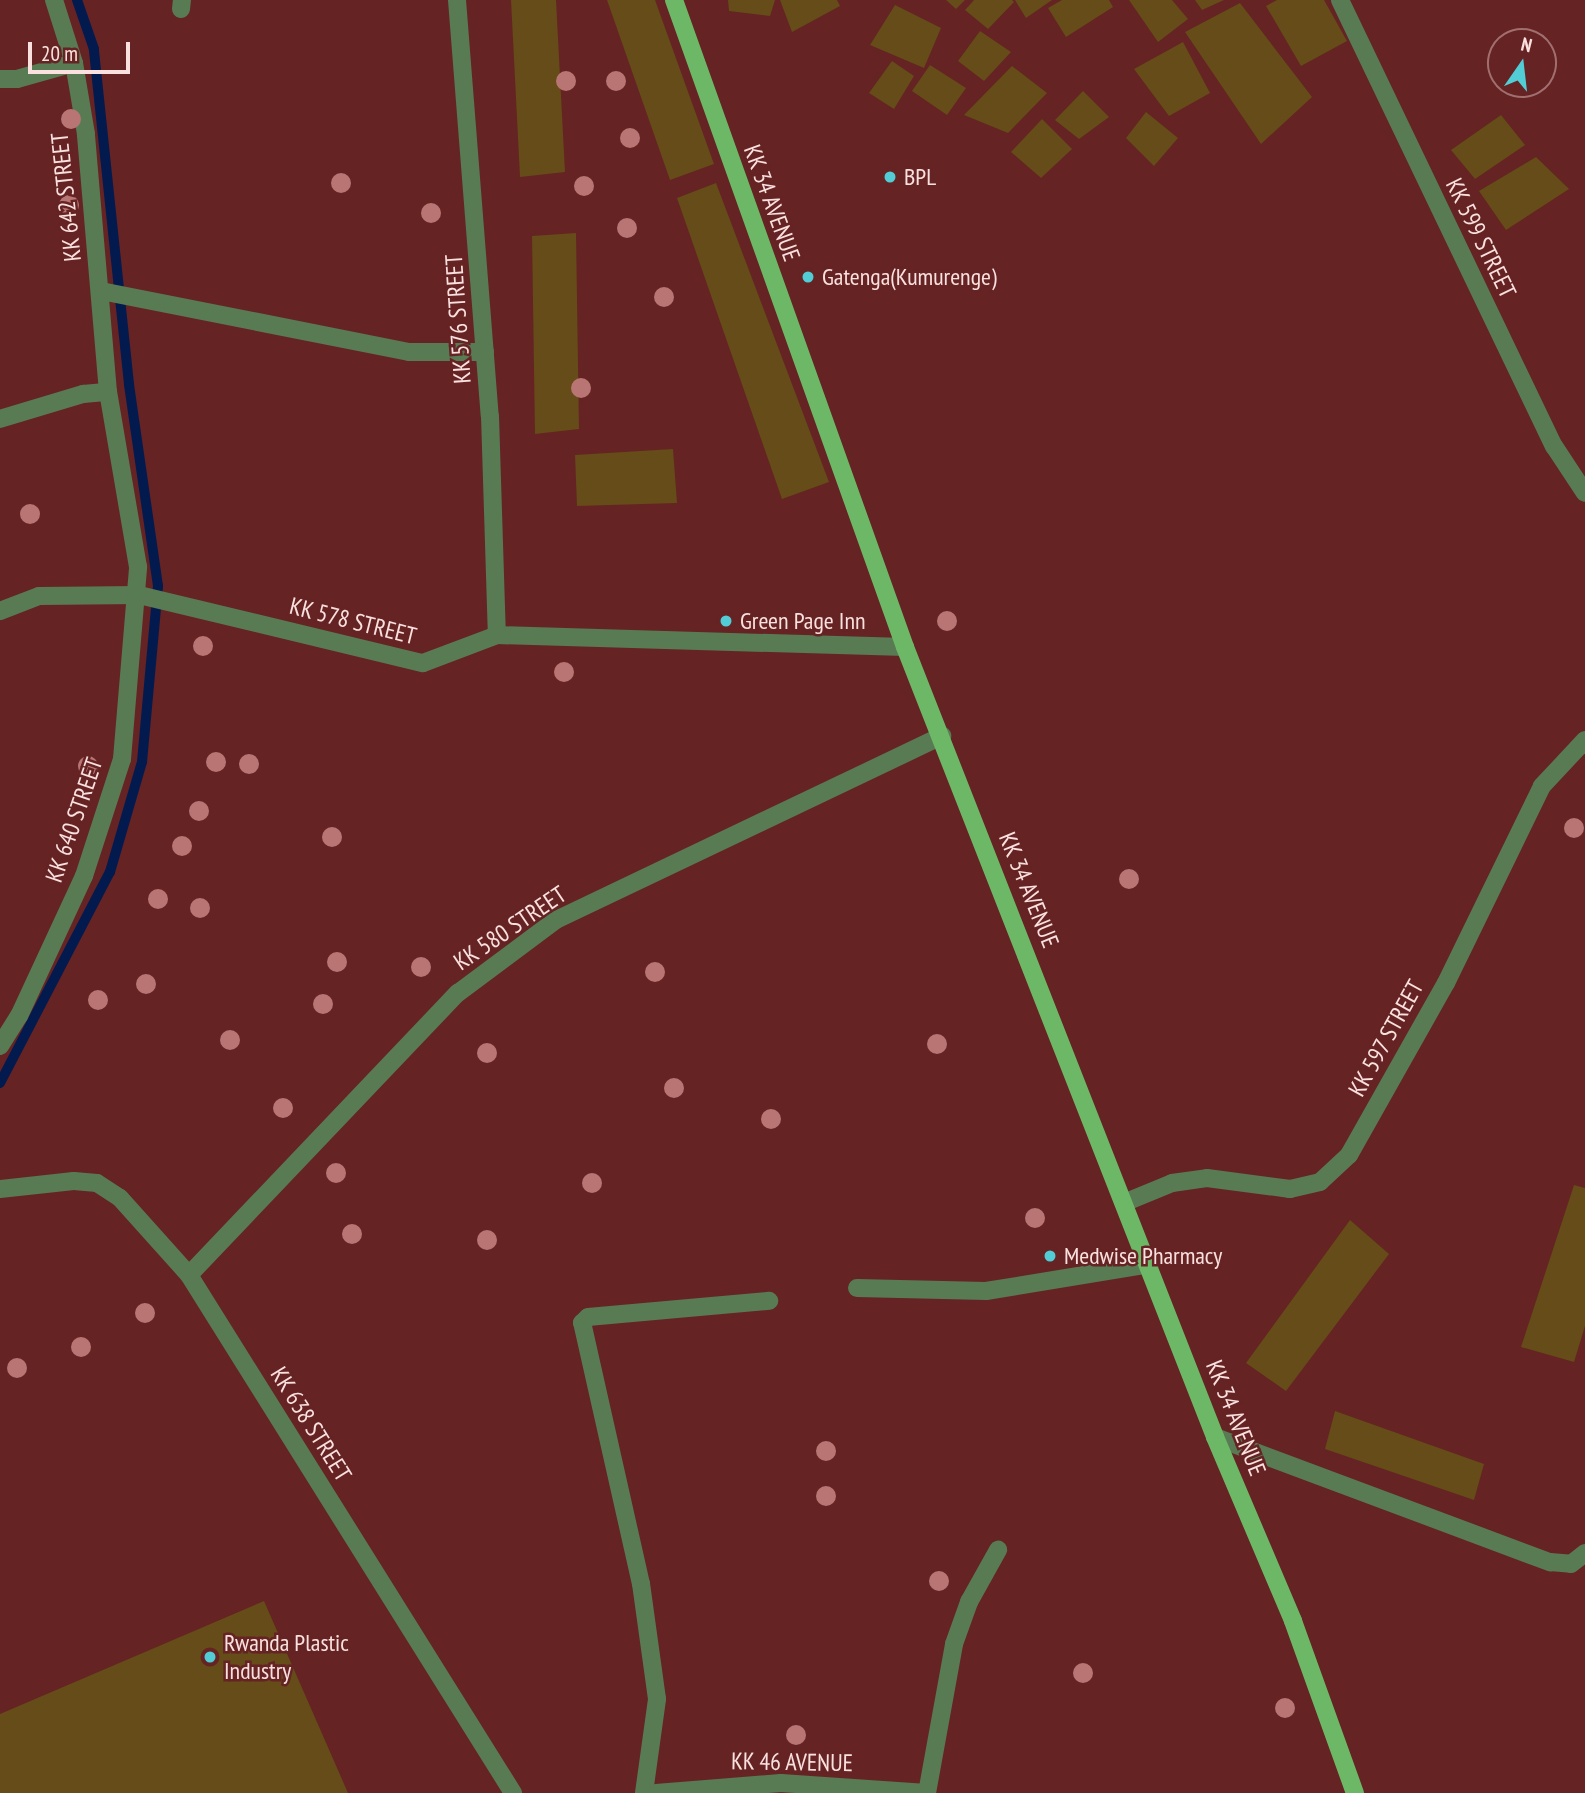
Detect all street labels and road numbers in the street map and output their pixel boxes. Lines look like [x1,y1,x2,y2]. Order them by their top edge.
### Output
street label: KK 642 STREET [45,131,87,263]
street label: KK 34 AVENUE [737,140,807,266]
street label: KK 599 STREET [1440,173,1522,303]
street label: KK 576 STREET [439,253,477,385]
street label: KK 578 STREET [286,591,420,651]
street label: KK 640 STREET [39,754,109,886]
street label: KK 34 AVENUE [993,828,1065,952]
street label: KK 580 STREET [448,880,572,976]
street label: KK 597 STREET [1342,974,1430,1102]
street label: KK 34 AVENUE [1200,1356,1272,1480]
street label: KK 638 STREET [264,1361,358,1487]
street label: KK 46 AVENUE [730,1747,854,1777]

